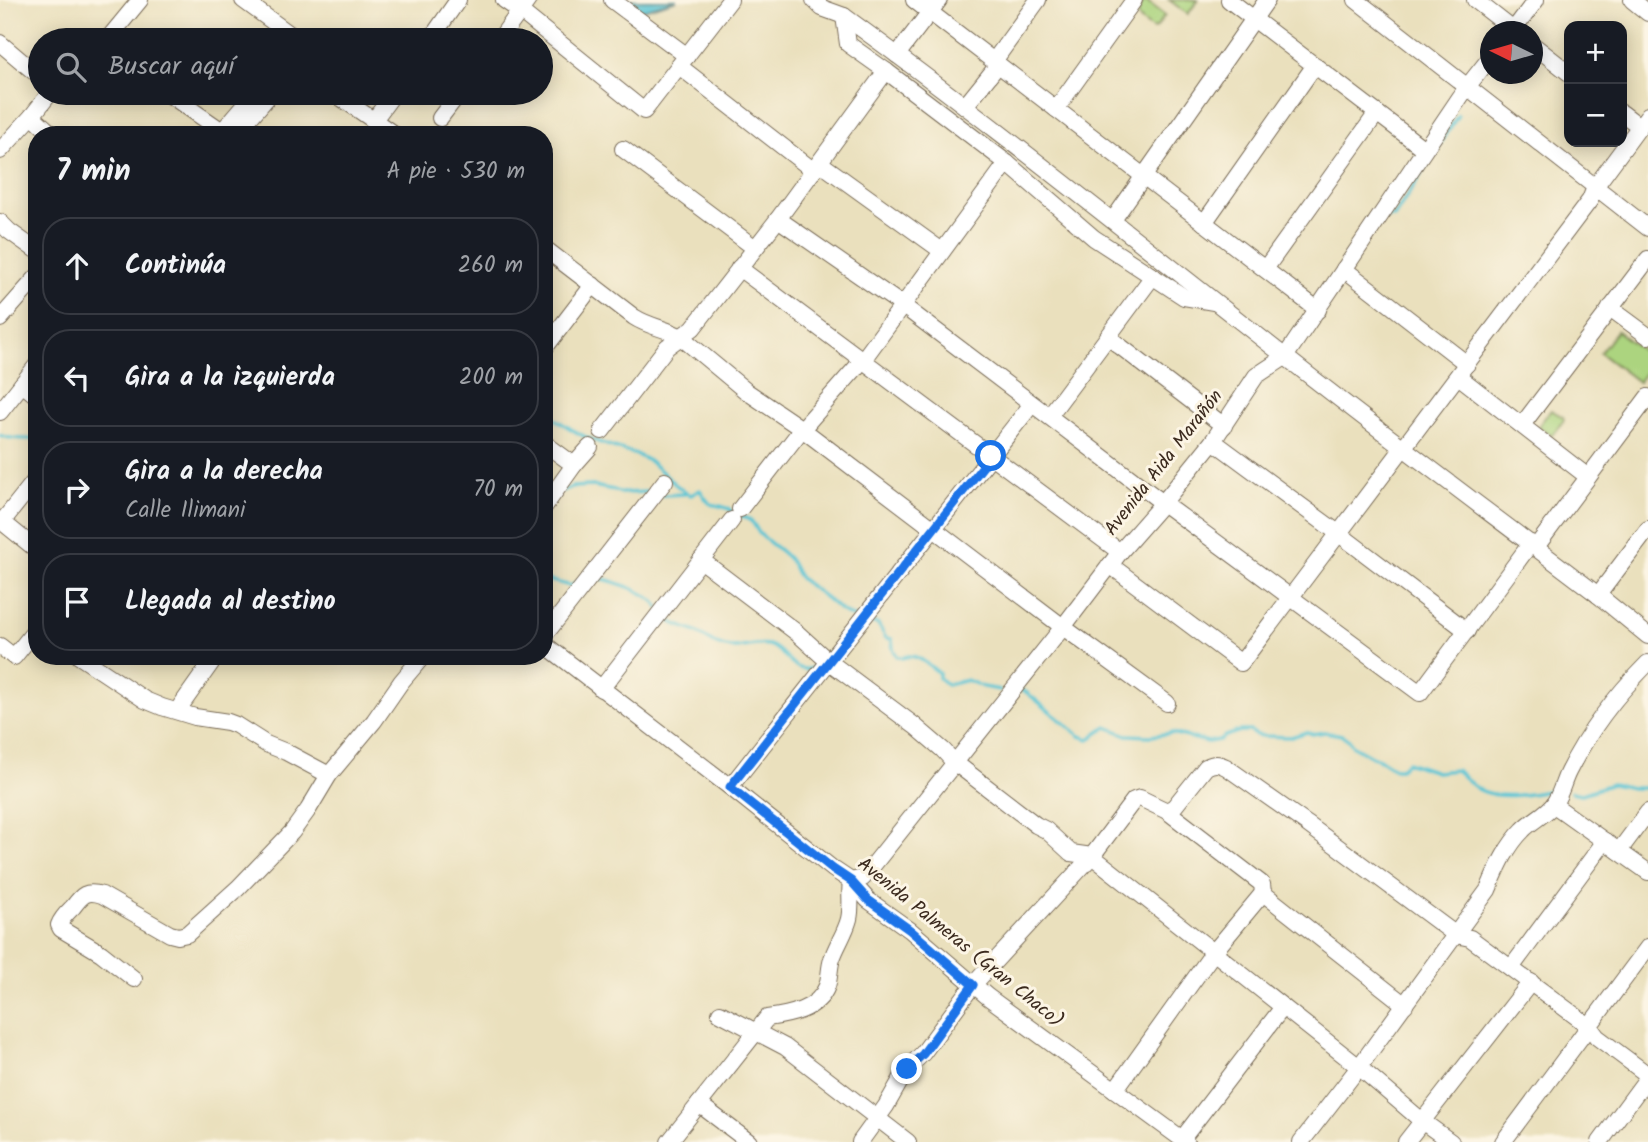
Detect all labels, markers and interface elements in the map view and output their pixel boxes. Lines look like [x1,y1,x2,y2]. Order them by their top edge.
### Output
north arrow [1480,21,1543,84]
map controls [1564,21,1627,147]
button: + [1564,21,1627,84]
search box [28,28,553,105]
text: Buscar aquí [108,46,234,88]
icon: search [52,48,90,86]
button: − [1564,84,1627,147]
text: 7 min [56,148,131,196]
text: A pie · 530 m [387,154,525,190]
text: Continúa [125,245,226,287]
icon: ahead [58,247,96,285]
text: 260 m [458,248,523,284]
text: Gira a la izquierda [125,357,335,399]
icon: left [58,359,96,397]
text: 200 m [459,360,523,396]
street label: Avenida Aida Marañón [1097,383,1231,543]
route start [975,440,1006,471]
text: Gira a la derecha [125,451,323,493]
icon: right [58,471,96,509]
text: 70 m [473,472,523,508]
text: Calle Ilimani [125,493,245,529]
text: Llegada al destino [125,581,336,623]
icon: arrive [58,583,96,621]
street label: Avenida Palmeras (Gran Chaco) [850,850,1070,1036]
route end [891,1053,922,1084]

